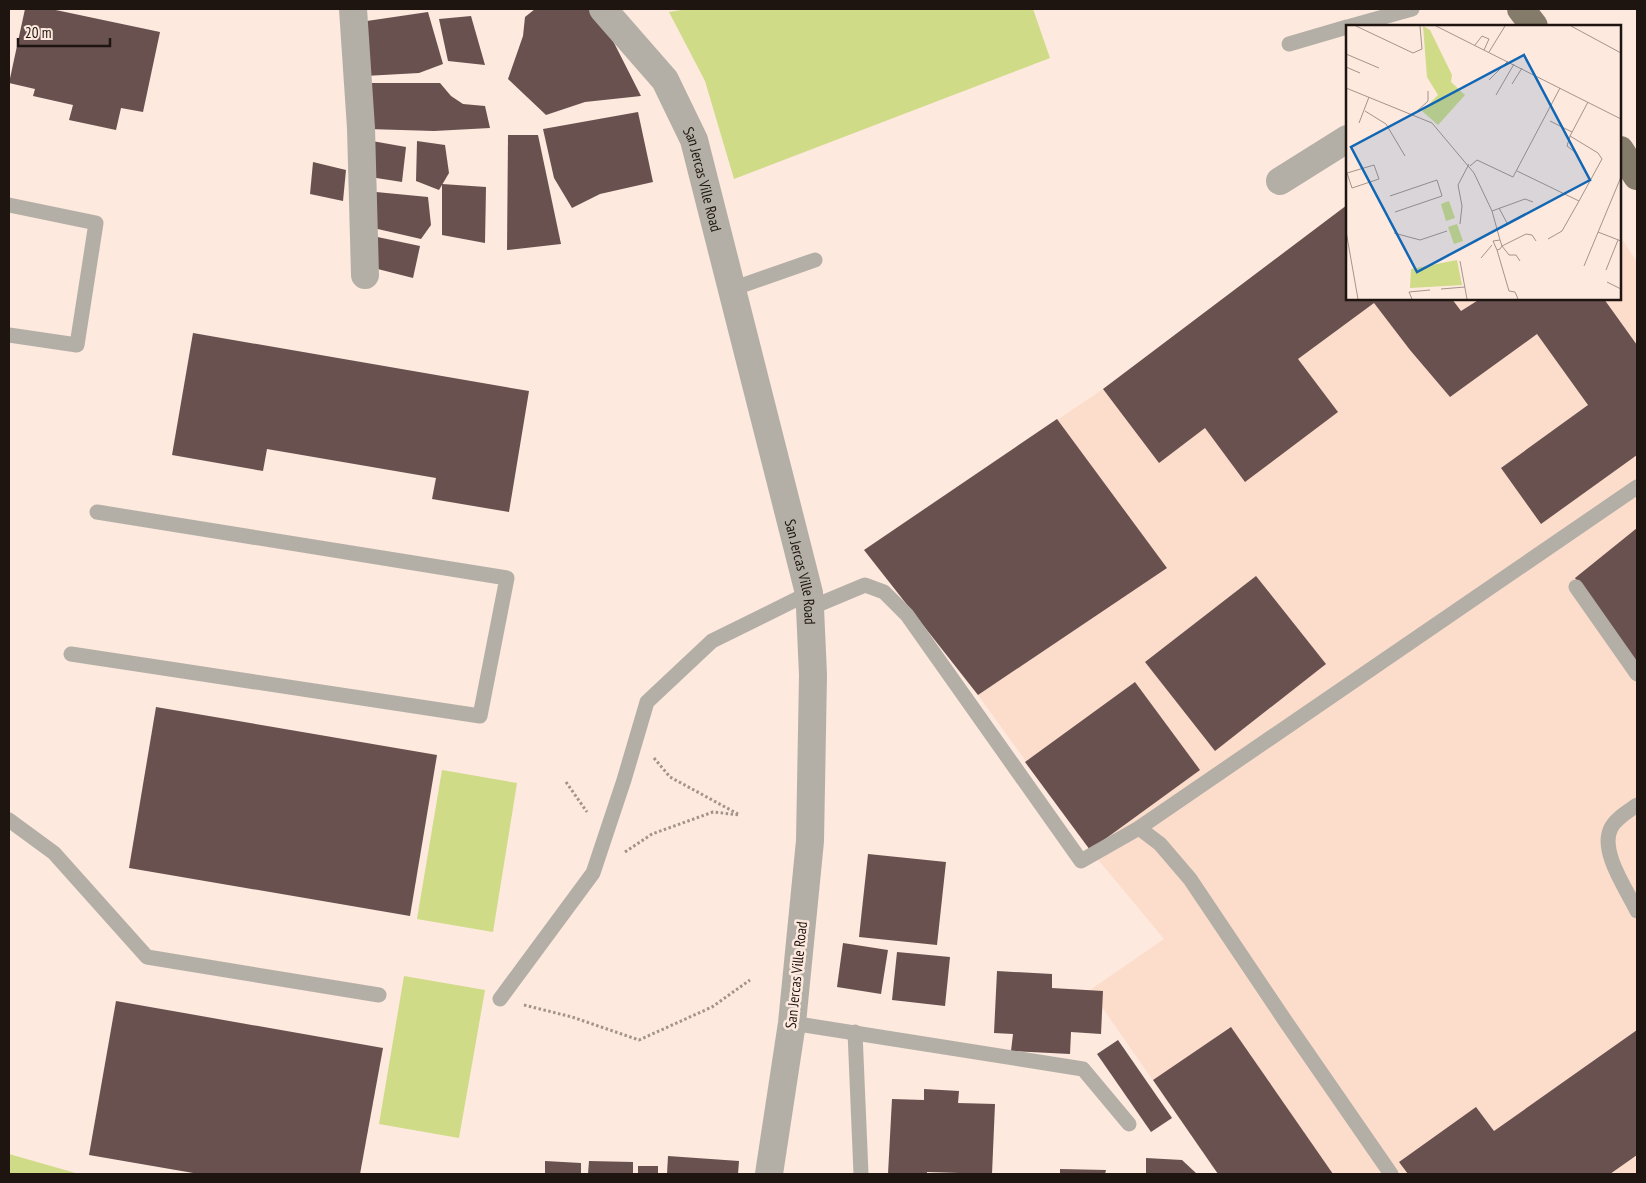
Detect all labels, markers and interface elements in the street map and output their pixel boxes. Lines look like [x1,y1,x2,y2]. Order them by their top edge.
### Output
scale bar [18,15,110,47]
text: 20 m [25,23,51,42]
inset map [1346,25,1621,300]
street label: San Jercas Ville Road [679,123,726,233]
street label: San Jercas Ville Road [781,517,820,625]
street label: San Jercas Ville Road [781,921,811,1029]

